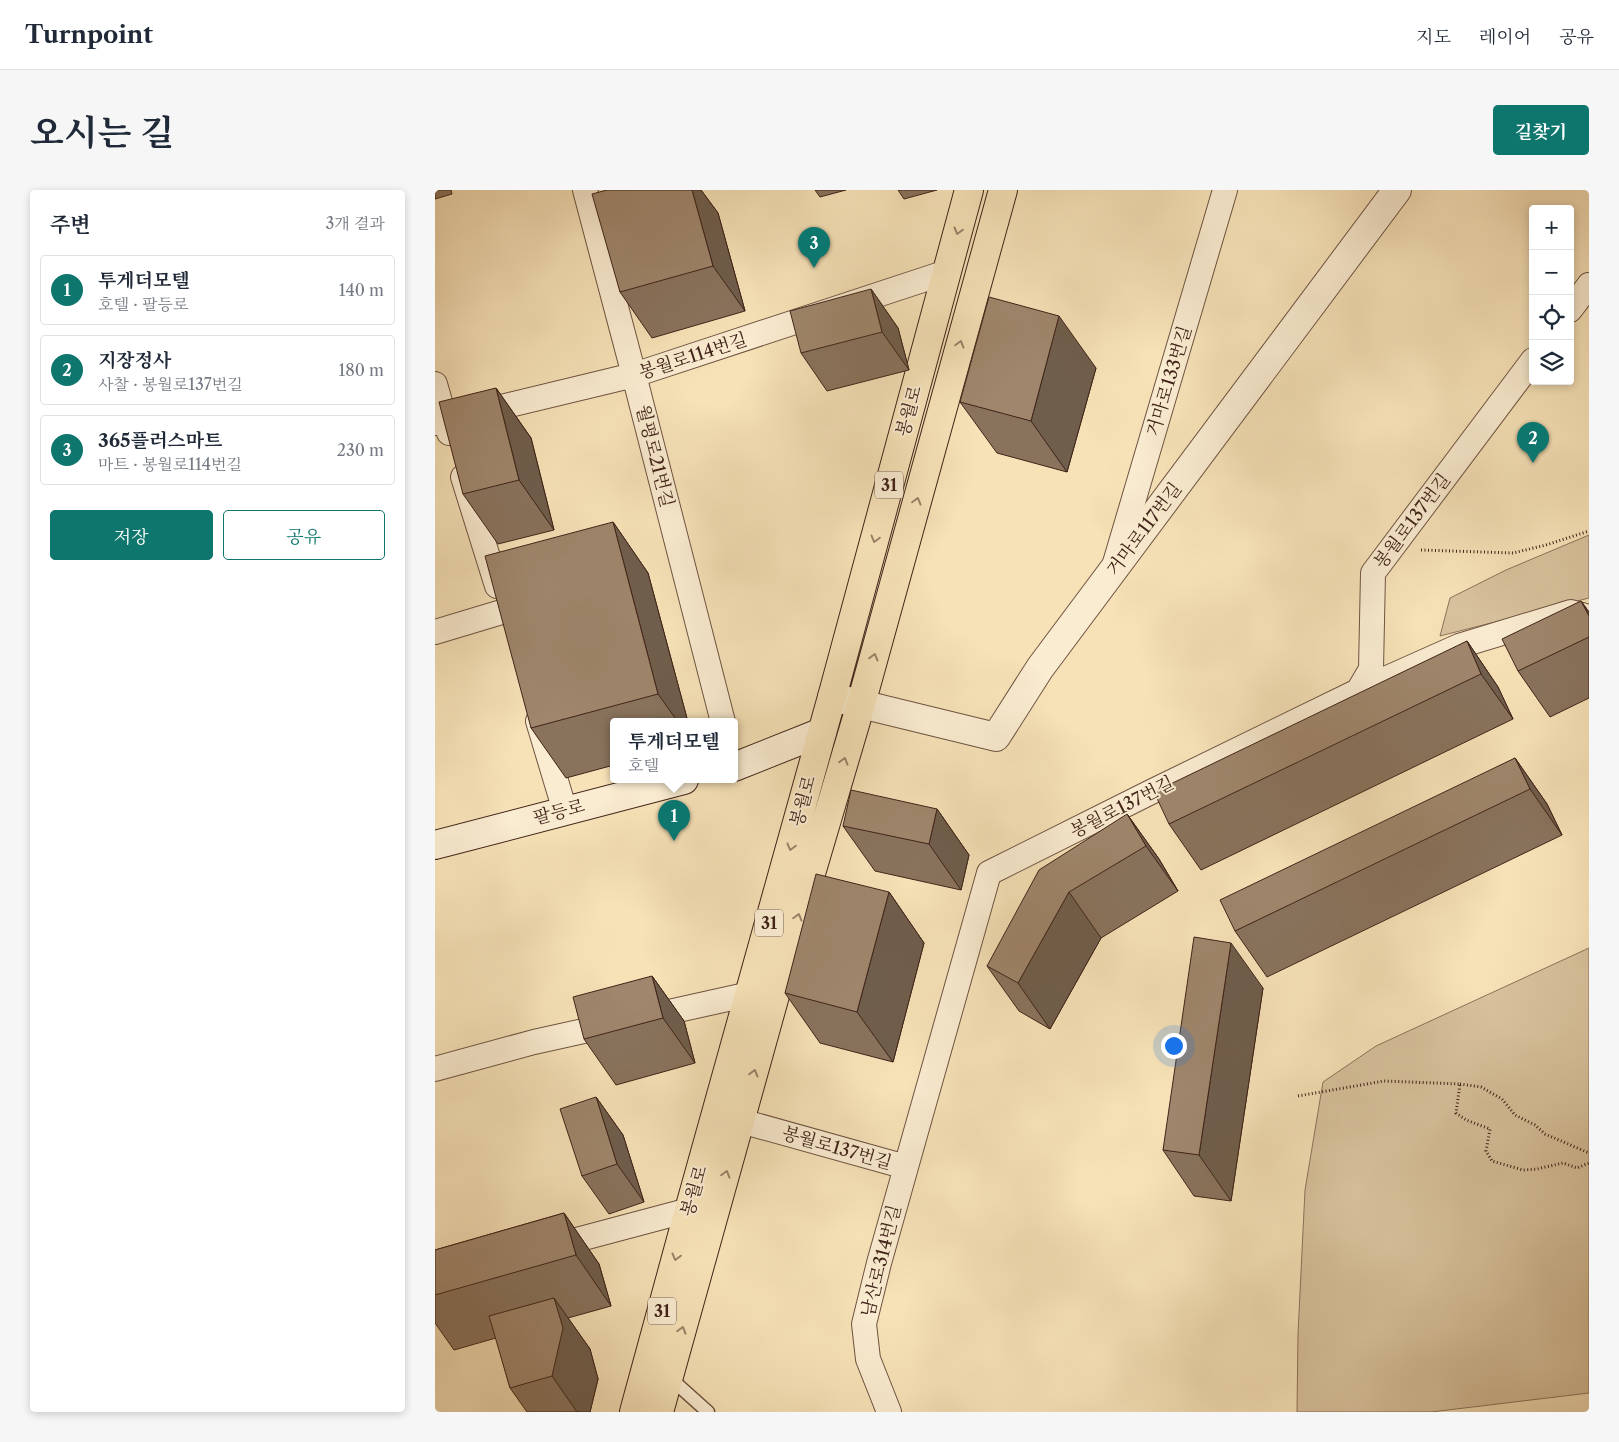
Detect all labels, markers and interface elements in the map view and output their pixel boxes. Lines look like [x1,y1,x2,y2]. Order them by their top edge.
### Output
text: Turnpoint [25,20,153,49]
text: 지도 [1416,26,1451,48]
text: 레이어 [1479,26,1531,48]
text: 공유 [1559,26,1594,48]
button: 길찾기 [1493,105,1589,155]
text: 오시는 길 [30,111,174,154]
map controls [1529,205,1574,385]
button: + [1529,205,1574,250]
text: 주변 [50,212,91,237]
text: 3개 결과 [326,213,385,233]
pin: 3 [798,227,830,268]
one-way arrow [953,227,964,236]
button: − [1529,250,1574,295]
text: 투게더모텔 [98,269,190,292]
text: 1 [63,280,71,300]
text: 140 m [339,280,384,300]
text: 호텔 · 팔등로 [98,294,188,314]
button: locate [1529,295,1574,340]
street label: 거마로133번길 [1142,323,1196,439]
street label: 봉월로114번길 [636,328,750,384]
one-way arrow [955,340,965,348]
button: layers [1529,340,1574,385]
text: 지장정사 [98,349,171,372]
text: 2 [62,360,72,380]
text: 180 m [338,360,384,380]
text: 사찰 · 봉월로137번길 [98,374,243,394]
street label: 봉월로 [892,383,926,439]
street label: 월평로21번길 [632,402,678,510]
pin: 2 [1517,422,1549,463]
text: 365플러스마트 [98,429,222,452]
text: 3 [62,440,72,460]
text: 230 m [337,440,384,460]
text: 마트 · 봉월로114번길 [98,454,242,474]
street label: 봉월로137번길 [1369,469,1455,573]
road number: 31 [875,472,903,498]
street label: 거마로117번길 [1102,478,1186,580]
one-way arrow [911,496,922,505]
button: 저장 [50,510,213,560]
button: 공유 [223,510,385,560]
one-way arrow [870,535,880,543]
one-way arrow [868,654,878,662]
popup [610,718,738,783]
text: 투게더모텔 [628,730,720,753]
text: 호텔 [628,755,659,775]
one-way arrow [838,756,849,765]
street label: 봉월로137번길 [1067,771,1177,843]
street label: 봉월로 [786,773,820,829]
street label: 팔등로 [531,795,587,829]
pin: 1 [658,800,690,841]
one-way arrow [786,842,796,851]
road number: 31 [755,910,783,936]
one-way arrow [793,913,803,921]
your location [1161,1033,1187,1059]
one-way arrow [748,1069,759,1077]
street label: 봉월로137번길 [780,1122,894,1174]
street label: 봉월로 [676,1163,712,1219]
one-way arrow [720,1169,731,1178]
street label: 남산로314번길 [856,1203,906,1319]
one-way arrow [671,1252,682,1261]
road number: 31 [648,1298,676,1324]
one-way arrow [677,1327,687,1335]

